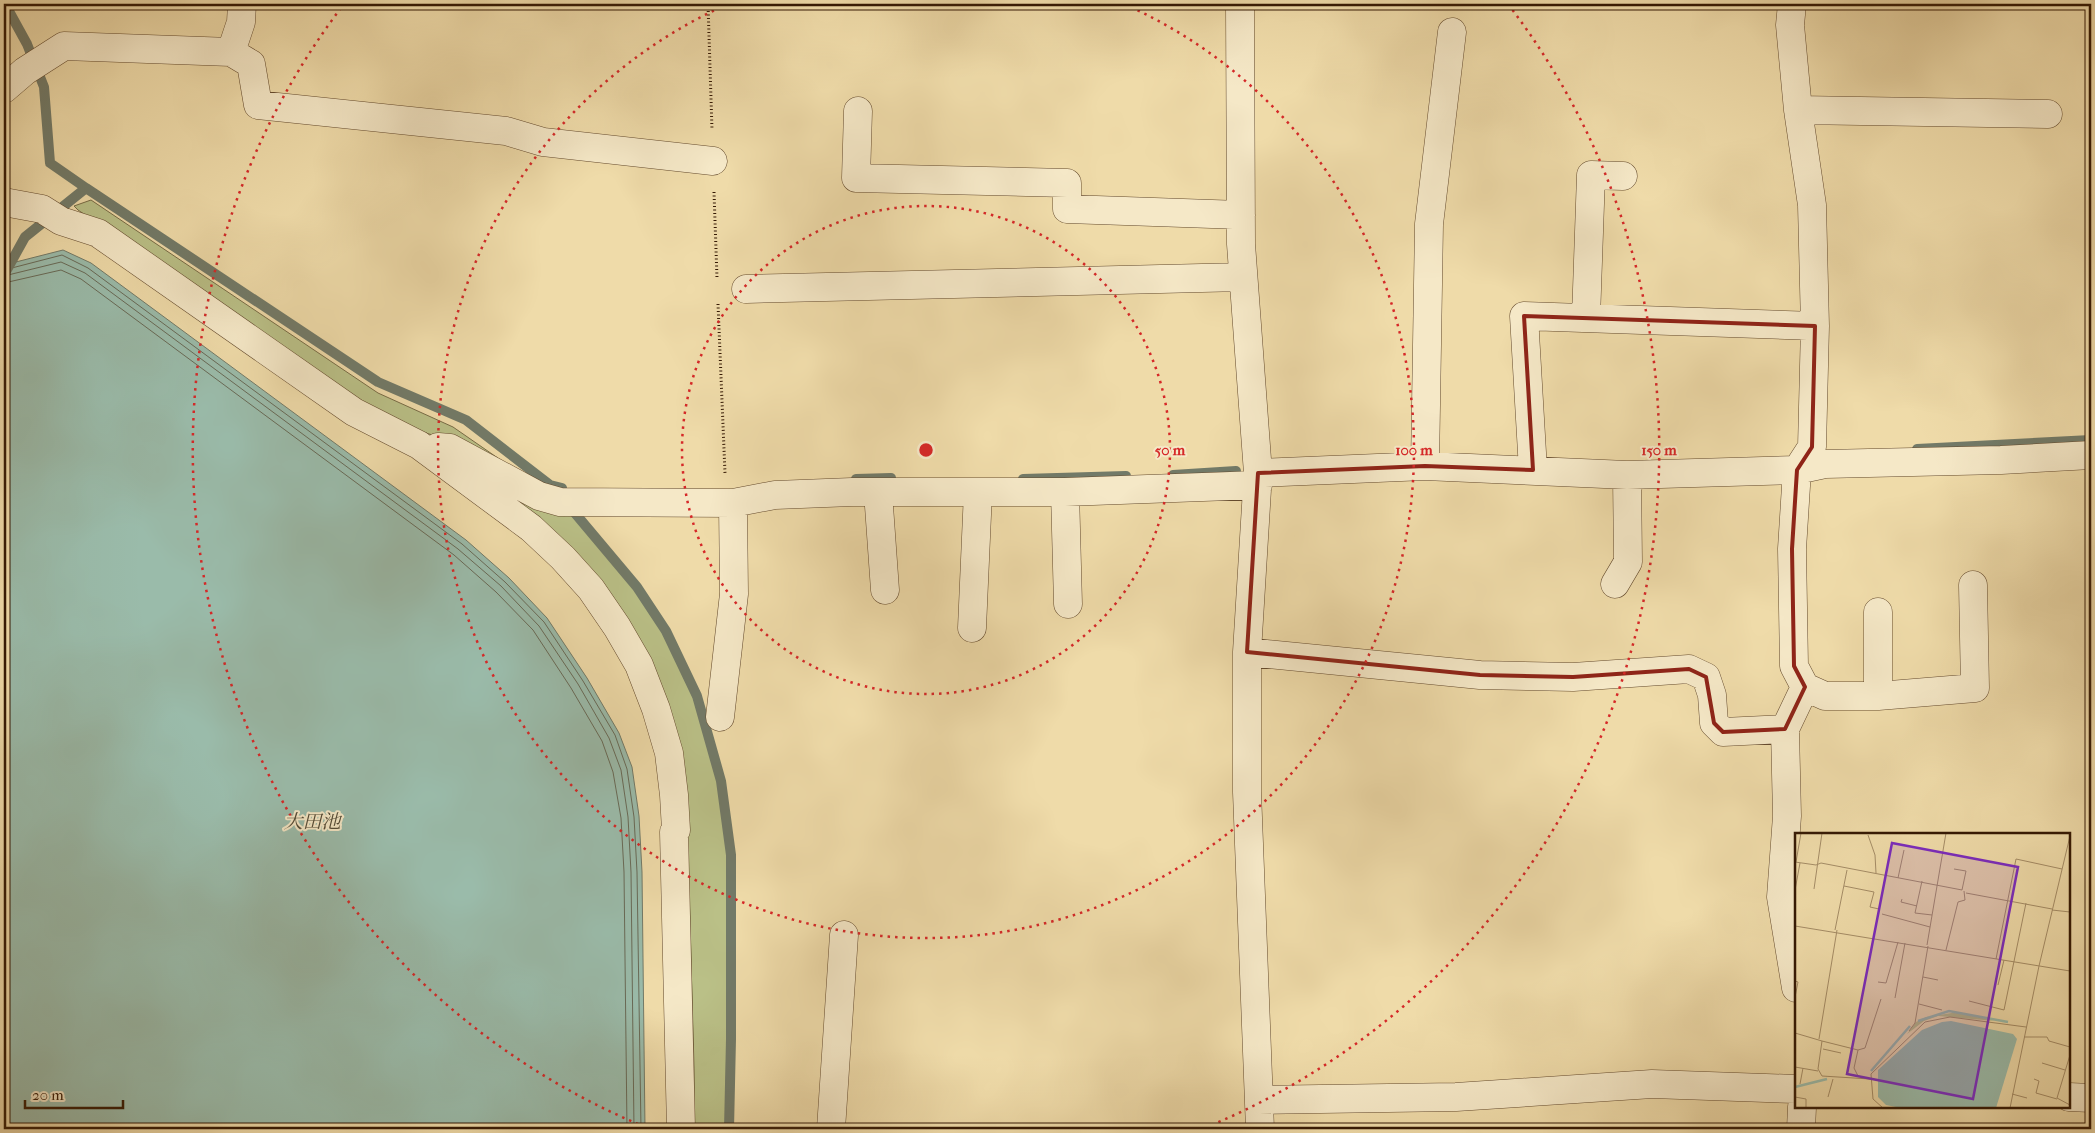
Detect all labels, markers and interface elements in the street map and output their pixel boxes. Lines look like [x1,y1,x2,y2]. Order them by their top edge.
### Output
centre of rings [917,441,935,459]
text: 50 m [1155,441,1186,459]
text: 100 m [1395,441,1433,459]
text: 150 m [1641,441,1677,459]
water label: 大田池 [283,811,342,833]
inset map [1795,833,2070,1108]
scale bar [25,1078,122,1110]
text: 20 m [32,1086,64,1104]

